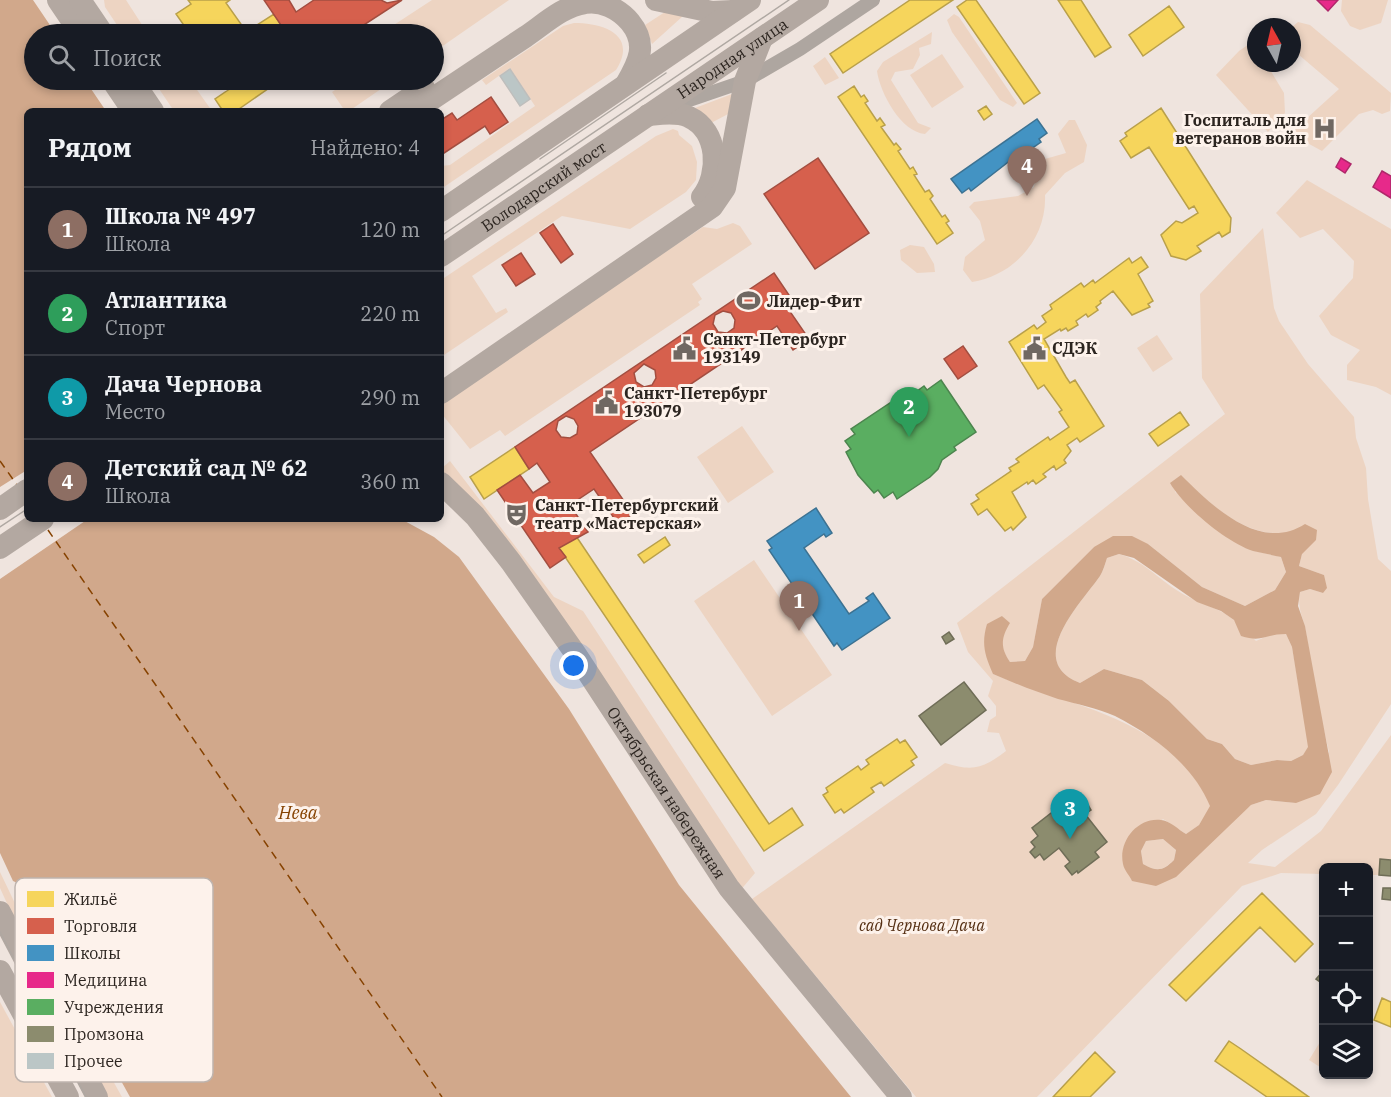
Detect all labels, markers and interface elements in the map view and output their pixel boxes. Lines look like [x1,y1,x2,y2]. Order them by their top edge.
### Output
street label: Народная улица [673,13,792,103]
north arrow [1247,18,1301,72]
search box [24,24,444,90]
icon: search [45,41,78,74]
text: Поиск [93,43,161,72]
place label: Госпиталь для ветеранов войн [1175,110,1306,148]
hospital icon: Госпиталь для ветеранов войн [1311,116,1337,142]
text: Рядом [48,130,132,164]
text: Найдено: 4 [311,134,420,161]
street label: Володарский мост [477,137,610,236]
pin: 4 [1008,146,1046,196]
text: Школа № 497 [105,201,256,230]
text: 1 [62,216,74,243]
text: 120 m [360,216,420,243]
text: Школа [105,230,171,257]
text: Атлантика [105,285,227,314]
sports icon: Лидер-Фит [736,288,762,314]
place label: Лидер-Фит [767,291,862,311]
text: 2 [62,300,74,327]
text: 220 m [360,300,420,327]
text: Спорт [105,314,165,341]
place label: Санкт-Петербург 193149 [703,329,847,367]
public building icon: Санкт-Петербург 193149 [672,335,698,361]
public building icon: СДЭК [1021,335,1047,361]
place label: СДЭК [1052,338,1097,358]
text: Дача Чернова [105,369,262,398]
place label: Санкт-Петербург 193079 [624,383,768,421]
text: 3 [62,384,74,411]
text: 290 m [360,384,420,411]
pin: 2 [890,388,928,437]
public building icon: Санкт-Петербург 193079 [593,389,619,415]
text: Место [105,398,165,425]
text: Детский сад № 62 [105,453,308,482]
text: 4 [62,468,74,495]
text: 360 m [360,468,420,495]
text: Школа [105,482,171,509]
place label: Санкт-Петербургский театр «Мастерская» [535,495,719,533]
theatre icon: Санкт-Петербургский театр «Мастерская» [504,501,530,527]
pin: 1 [780,582,818,631]
your location [559,651,588,680]
street label: Октябрьская набережная [603,703,730,882]
pin: 3 [1050,790,1090,839]
water label: Нева [277,801,318,824]
map controls [1319,863,1373,1079]
button: + [1319,863,1373,917]
legend [15,878,213,1082]
text: Жильё [64,889,117,909]
park label: сад Чернова Дача [859,915,985,935]
text: Торговля [64,916,137,936]
button: − [1319,917,1373,971]
text: Школы [64,943,121,963]
text: Медицина [64,970,147,990]
button: locate [1319,971,1373,1025]
text: Учреждения [64,997,164,1017]
text: Промзона [64,1024,144,1044]
button: layers [1319,1025,1373,1079]
text: Прочее [64,1051,123,1071]

